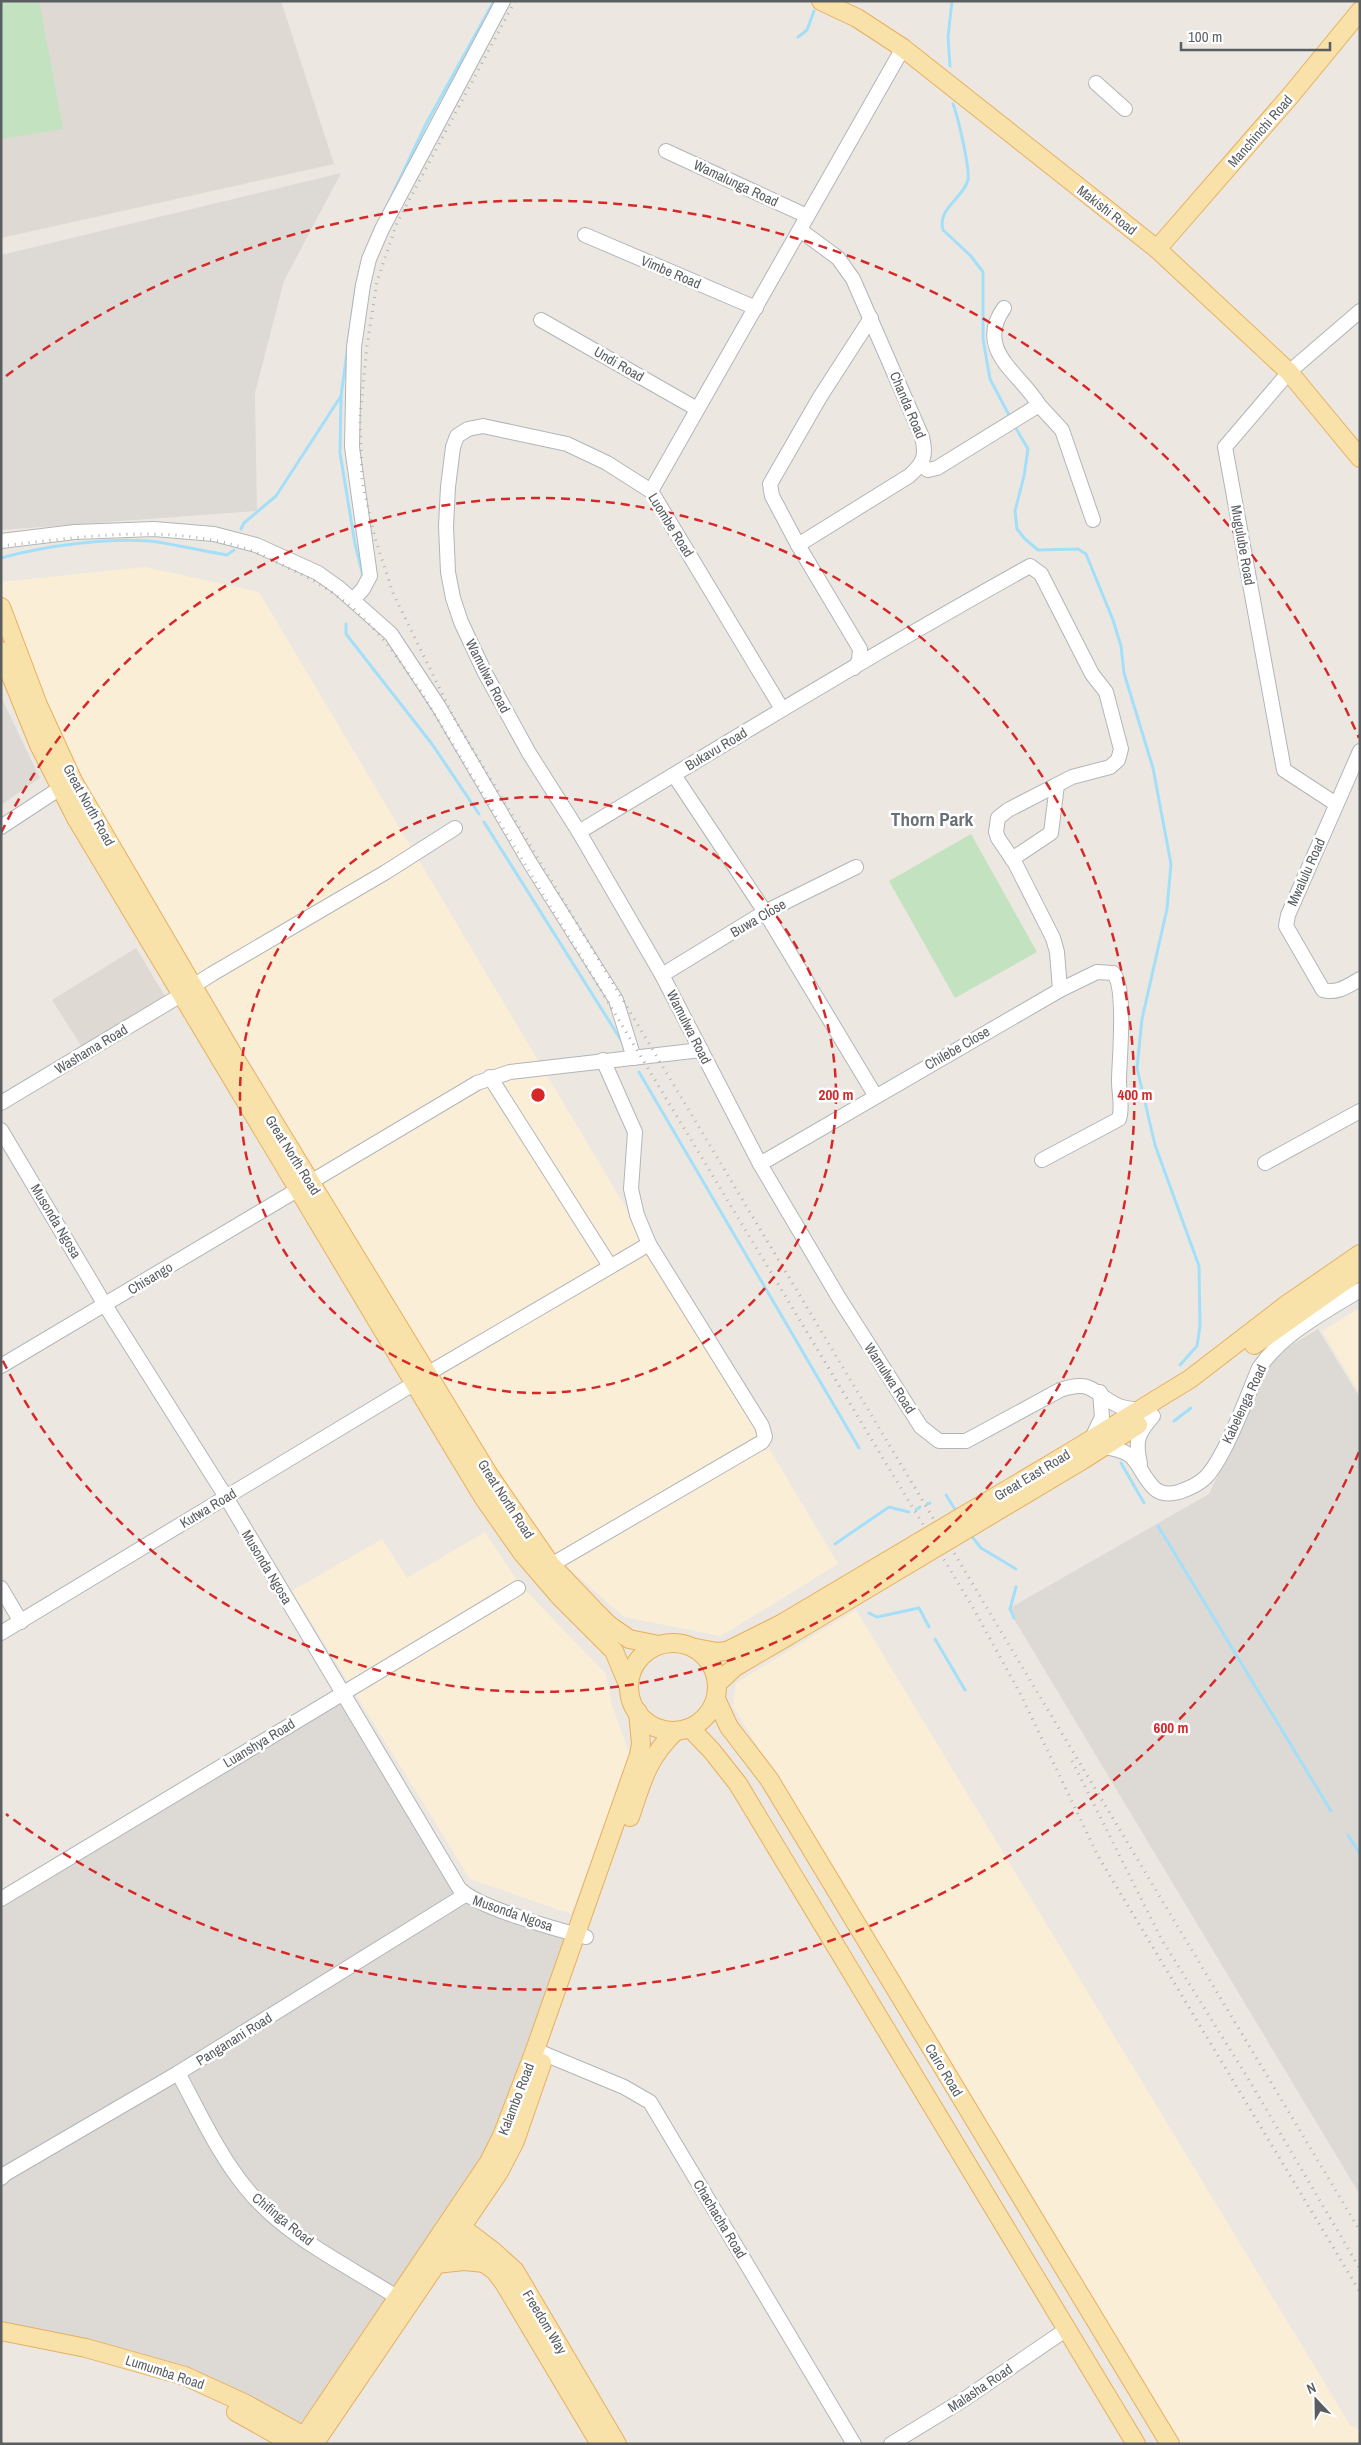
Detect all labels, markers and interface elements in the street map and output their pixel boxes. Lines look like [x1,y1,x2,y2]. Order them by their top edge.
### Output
scale bar [1181,20,1330,52]
text: 100 m [1188,26,1222,47]
street label: Manchinchi Road [1224,91,1296,171]
street label: Wamalunga Road [691,156,781,210]
street label: Makishi Road [1074,181,1140,239]
street label: Vimbe Road [638,251,704,293]
street label: Undi Road [591,342,647,386]
street label: Chanda Road [886,369,930,441]
street label: Luombe Road [644,490,698,560]
street label: Mugulube Road [1227,504,1259,586]
street label: Wamulwa Road [462,636,514,716]
street label: Bukavu Road [682,724,750,774]
street label: Great North Road [59,761,119,849]
district label: Thorn Park [891,806,973,832]
street label: Mwalulu Road [1283,835,1329,909]
street label: Buwa Close [727,895,789,941]
street label: Wamulwa Road [663,987,715,1067]
street label: Washama Road [51,1020,131,1078]
street label: Chilebe Close [921,1022,993,1074]
text: 200 m [819,1084,853,1105]
text: 400 m [1118,1084,1152,1105]
centre of rings [529,1086,547,1104]
street label: Great North Road [261,1112,325,1198]
street label: Musonda Ngosa [27,1181,86,1262]
street label: Chisango [124,1258,176,1298]
street label: Wamulwa Road [861,1339,919,1417]
street label: Kabelenga Road [1218,1361,1270,1447]
street label: Great East Road [991,1445,1073,1505]
street label: Great North Road [474,1456,538,1542]
street label: Kutwa Road [177,1484,239,1532]
street label: Musonda Ngosa [238,1527,297,1608]
street label: Luanshya Road [220,1715,298,1771]
text: 600 m [1154,1717,1188,1738]
street label: Musonda Ngosa [471,1891,556,1935]
street label: Panganani Road [193,2009,275,2069]
street label: Cairo Road [921,2040,967,2100]
street label: Kalambo Road [494,2060,538,2138]
street label: Chachacha Road [689,2176,751,2262]
street label: Chifinga Road [249,2189,317,2249]
street label: Freedom Way [519,2287,571,2358]
street label: Lumumba Road [123,2351,207,2393]
street label: Malasha Road [944,2360,1016,2416]
north arrow [1291,2375,1341,2425]
text: N [1304,2378,1318,2398]

